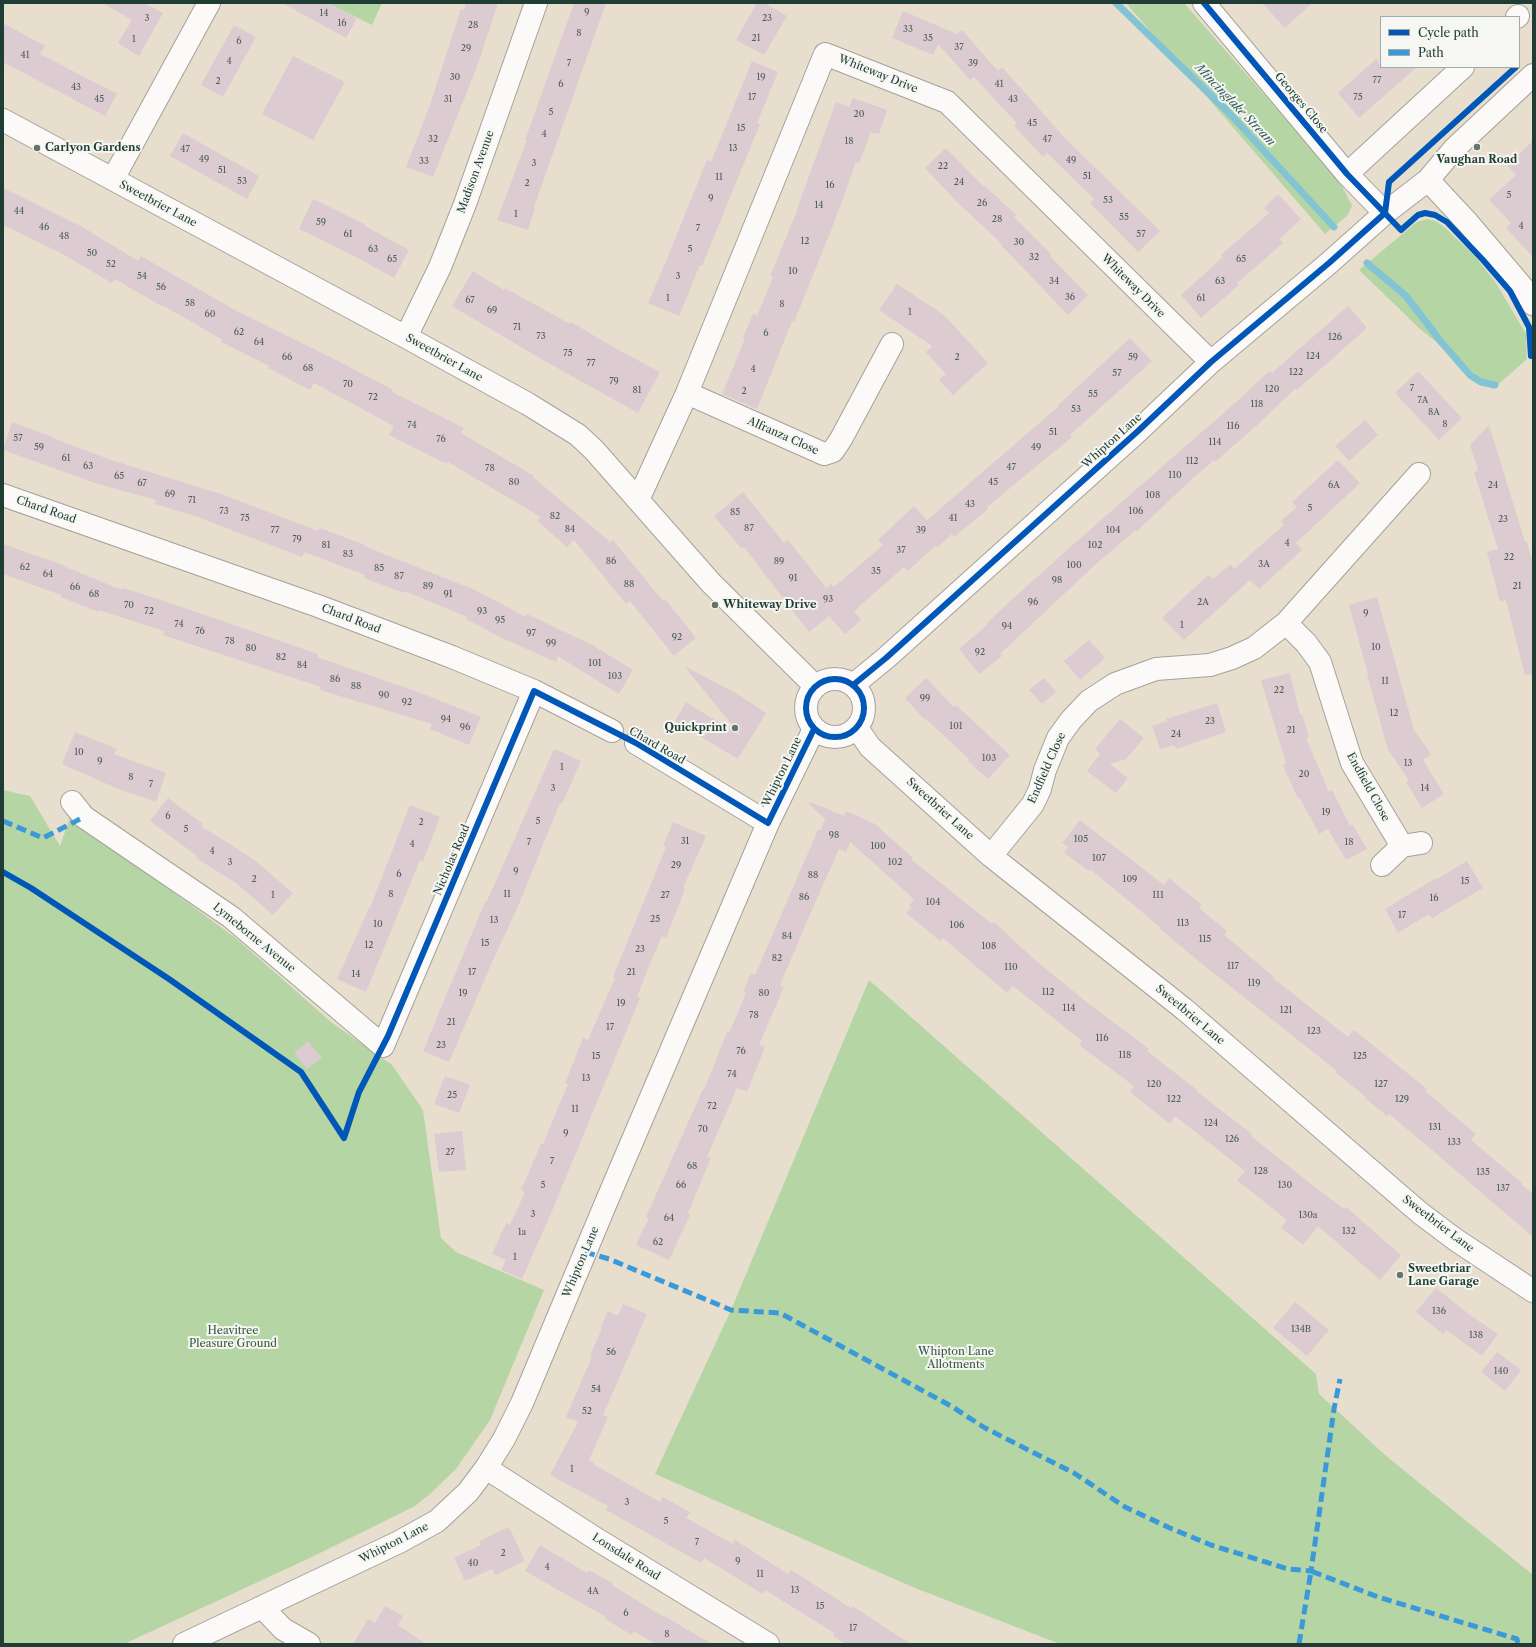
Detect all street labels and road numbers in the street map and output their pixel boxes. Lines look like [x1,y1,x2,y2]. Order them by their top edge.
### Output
street label: Whiteway Drive [836,52,920,96]
street label: Georges Close [1272,70,1330,136]
street label: Madison Avenue [455,129,497,215]
street label: Sweetbrier Lane [117,178,199,230]
street label: Whiteway Drive [1098,251,1168,321]
street label: Sweetbrier Lane [403,331,485,385]
street label: Whipton Lane [1079,411,1145,471]
street label: Alfranza Close [745,414,821,458]
street label: Chard Road [14,494,78,526]
street label: Chard Road [319,602,383,636]
street label: Chard Road [627,725,687,767]
street label: Endfield Close [1025,730,1069,806]
street label: Whipton Lane [759,735,805,809]
street label: Endfield Close [1344,750,1392,824]
street label: Sweetbrier Lane [904,775,976,843]
street label: Nicholas Road [431,823,473,897]
street label: Lymeborne Avenue [210,901,298,975]
street label: Sweetbrier Lane [1153,982,1227,1048]
street label: Sweetbrier Lane [1400,1193,1476,1255]
street label: Whipton Lane [560,1225,602,1299]
street label: Whipton Lane [357,1520,431,1566]
street label: Lonsdale Road [590,1531,662,1583]

